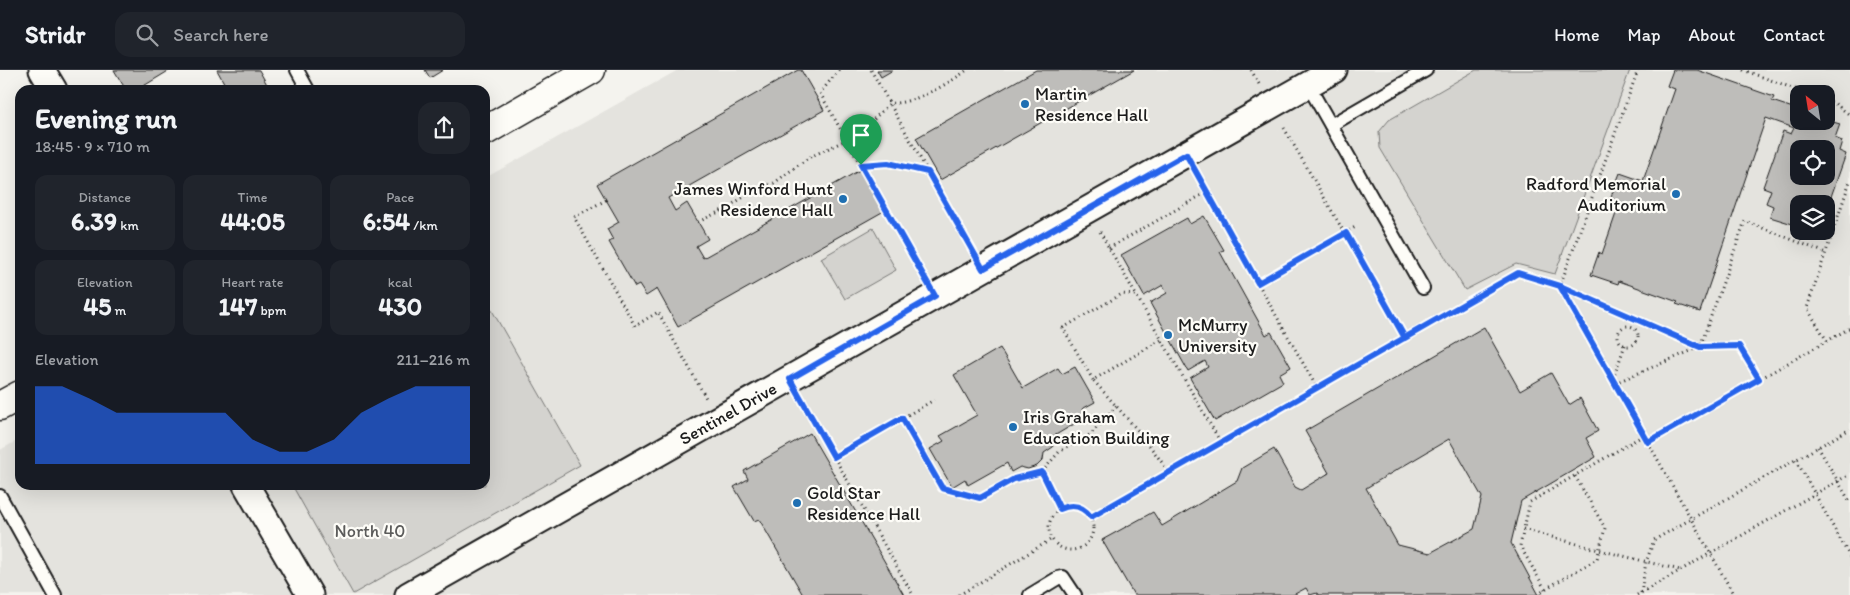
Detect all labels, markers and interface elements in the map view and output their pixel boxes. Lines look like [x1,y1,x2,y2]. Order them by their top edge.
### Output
search box [115,12,465,57]
text: Stridr [25,20,85,49]
icon: search [133,21,161,49]
text: Search here [173,23,269,46]
text: Home [1554,24,1600,46]
text: Map [1628,24,1661,46]
text: About [1689,24,1735,46]
text: Contact [1763,24,1825,46]
place label: Martin Residence Hall [1035,83,1148,126]
north arrow [1790,85,1835,130]
map controls [1790,85,1835,240]
marker: Martin Residence Hall [1019,98,1031,110]
text: Evening run [35,101,177,135]
button: share [418,102,470,154]
pin [840,114,882,165]
icon: arrive [847,121,875,149]
text: 18:45 · 9 × 710 m [35,137,150,156]
button: locate [1790,140,1835,185]
place label: Radford Memorial Auditorium [1526,173,1666,216]
place label: James Winford Hunt Residence Hall [674,178,833,221]
marker: Radford Memorial Auditorium [1670,188,1682,200]
text: Distance [79,189,131,206]
text: Time [238,189,267,206]
text: Pace [386,189,414,206]
marker: James Winford Hunt Residence Hall [837,193,849,205]
button: layers [1790,195,1835,240]
text: 6.39 [71,206,117,236]
text: 44:05 [220,206,285,236]
text: 6:54 [363,206,410,236]
text: km [117,217,139,234]
text: /km [410,217,438,234]
text: Elevation [77,274,133,291]
text: Heart rate [222,274,283,291]
text: kcal [388,274,413,291]
text: 45 [83,291,111,321]
text: 147 [218,291,257,321]
text: 430 [378,291,422,321]
text: m [111,302,126,319]
text: bpm [257,302,287,319]
place label: McMurry University [1178,314,1257,357]
marker: McMurry University [1162,329,1174,341]
text: Elevation [35,350,99,369]
text: 211–216 m [396,350,470,369]
street label: Sentinel Drive [675,377,781,450]
place label: Iris Graham Education Building [1023,406,1170,449]
marker: Iris Graham Education Building [1007,421,1019,433]
place label: Gold Star Residence Hall [807,482,920,525]
marker: Gold Star Residence Hall [791,497,803,509]
park label: North 40 [335,520,405,542]

